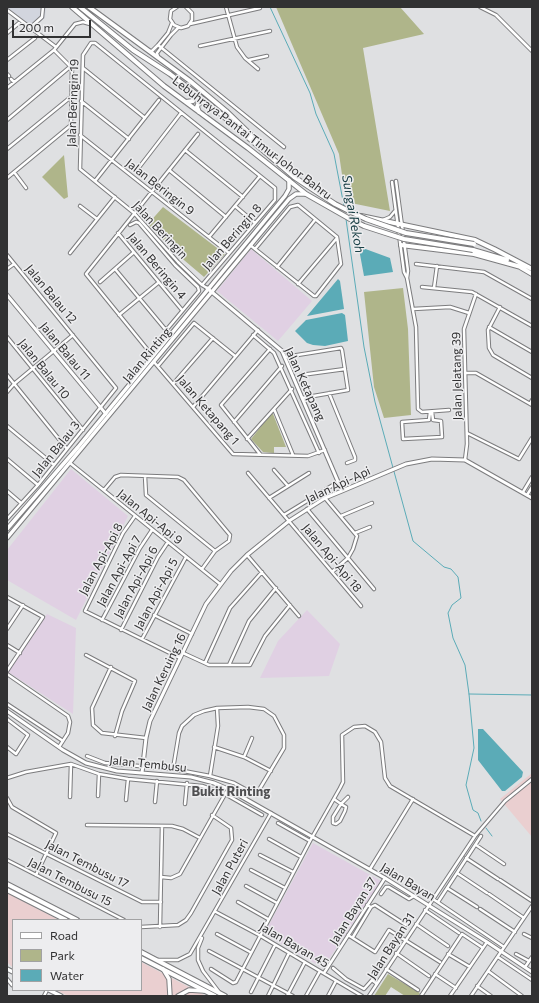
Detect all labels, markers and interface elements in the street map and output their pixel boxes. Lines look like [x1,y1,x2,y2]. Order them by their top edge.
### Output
scale bar [14,12,93,38]
text: 200 m [19,20,54,34]
street label: Jalan Beringin 19 [64,59,82,147]
street label: Lebuhraya Pantai Timur Johor Bahru [169,73,335,203]
street label: Jalan Beringin 9 [123,156,197,218]
water label: Sungai Rekoh [338,174,368,254]
street label: Jalan Beringin [130,198,190,262]
street label: Jalan Beringin 8 [199,201,265,273]
street label: Jalan Beringin 4 [125,230,189,302]
street label: Jalan Balau 12 [22,262,80,326]
street label: Jalan Balau 11 [37,319,93,383]
street label: Jalan Rinting [120,324,174,386]
street label: Jalan Jelatang 39 [449,332,465,420]
street label: Jalan Balau 10 [15,336,73,402]
street label: Jalan Ketapang [282,345,328,423]
street label: Jalan Ketapang 1 [174,372,242,448]
street label: Jalan Balau 3 [29,418,83,480]
street label: Jalan Api-Api [303,464,373,506]
street label: Jalan Api-Api 9 [115,486,185,548]
street label: Jalan Api-Api 8 [76,520,126,598]
street label: Jalan Api-Api 18 [299,521,365,595]
street label: Jalan Api-Api 7 [94,533,144,609]
street label: Jalan Api-Api 6 [111,543,161,621]
street label: Jalan Api-Api 5 [131,556,181,632]
street label: Jalan Keruing 16 [139,631,189,713]
street label: Jalan Tembusu [109,753,187,775]
district label: Bukit Rinting [192,784,270,800]
street label: Jalan Tembusu 17 [43,837,131,891]
street label: Jalan Puteri [209,837,251,897]
street label: Jalan Tembusu 15 [26,855,114,909]
street label: Jalan Bayan [378,860,438,904]
street label: Jalan Bayan 37 [327,875,379,947]
street label: Jalan Bayan 31 [364,910,418,982]
legend [12,919,142,991]
street label: Jalan Bayan 45 [257,919,331,971]
text: Road [50,928,78,942]
text: Park [50,948,75,962]
text: Water [50,968,84,982]

